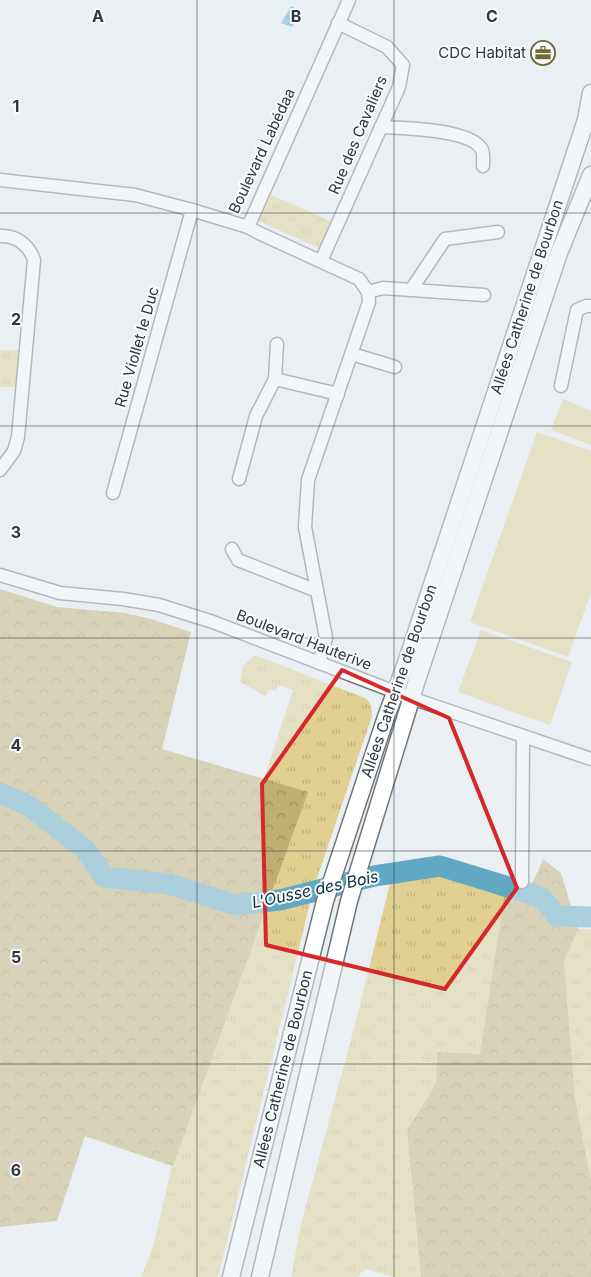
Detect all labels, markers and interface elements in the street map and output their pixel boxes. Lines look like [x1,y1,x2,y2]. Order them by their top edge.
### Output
text: A [92,6,104,26]
text: B [291,6,301,26]
text: C [486,6,498,26]
office icon: CDC Habitat [530,40,556,66]
place label: CDC Habitat [438,43,526,62]
street label: Rue des Cavaliers [324,73,391,197]
street label: Boulevard Labédaa [224,85,299,217]
text: 1 [13,96,19,116]
street label: Allées Catherine de Bourbon [486,197,567,396]
street label: Rue Viollet le Duc [110,284,163,409]
text: 2 [11,309,21,329]
text: 3 [11,522,21,542]
street label: Allées Catherine de Bourbon [356,582,441,780]
street label: Boulevard Hauterive [234,605,375,674]
text: 4 [11,735,22,755]
water label: L'Ousse des Bois [250,866,380,912]
text: 5 [11,947,21,967]
street label: Allées Catherine de Bourbon [249,968,316,1170]
text: 6 [11,1160,21,1180]

